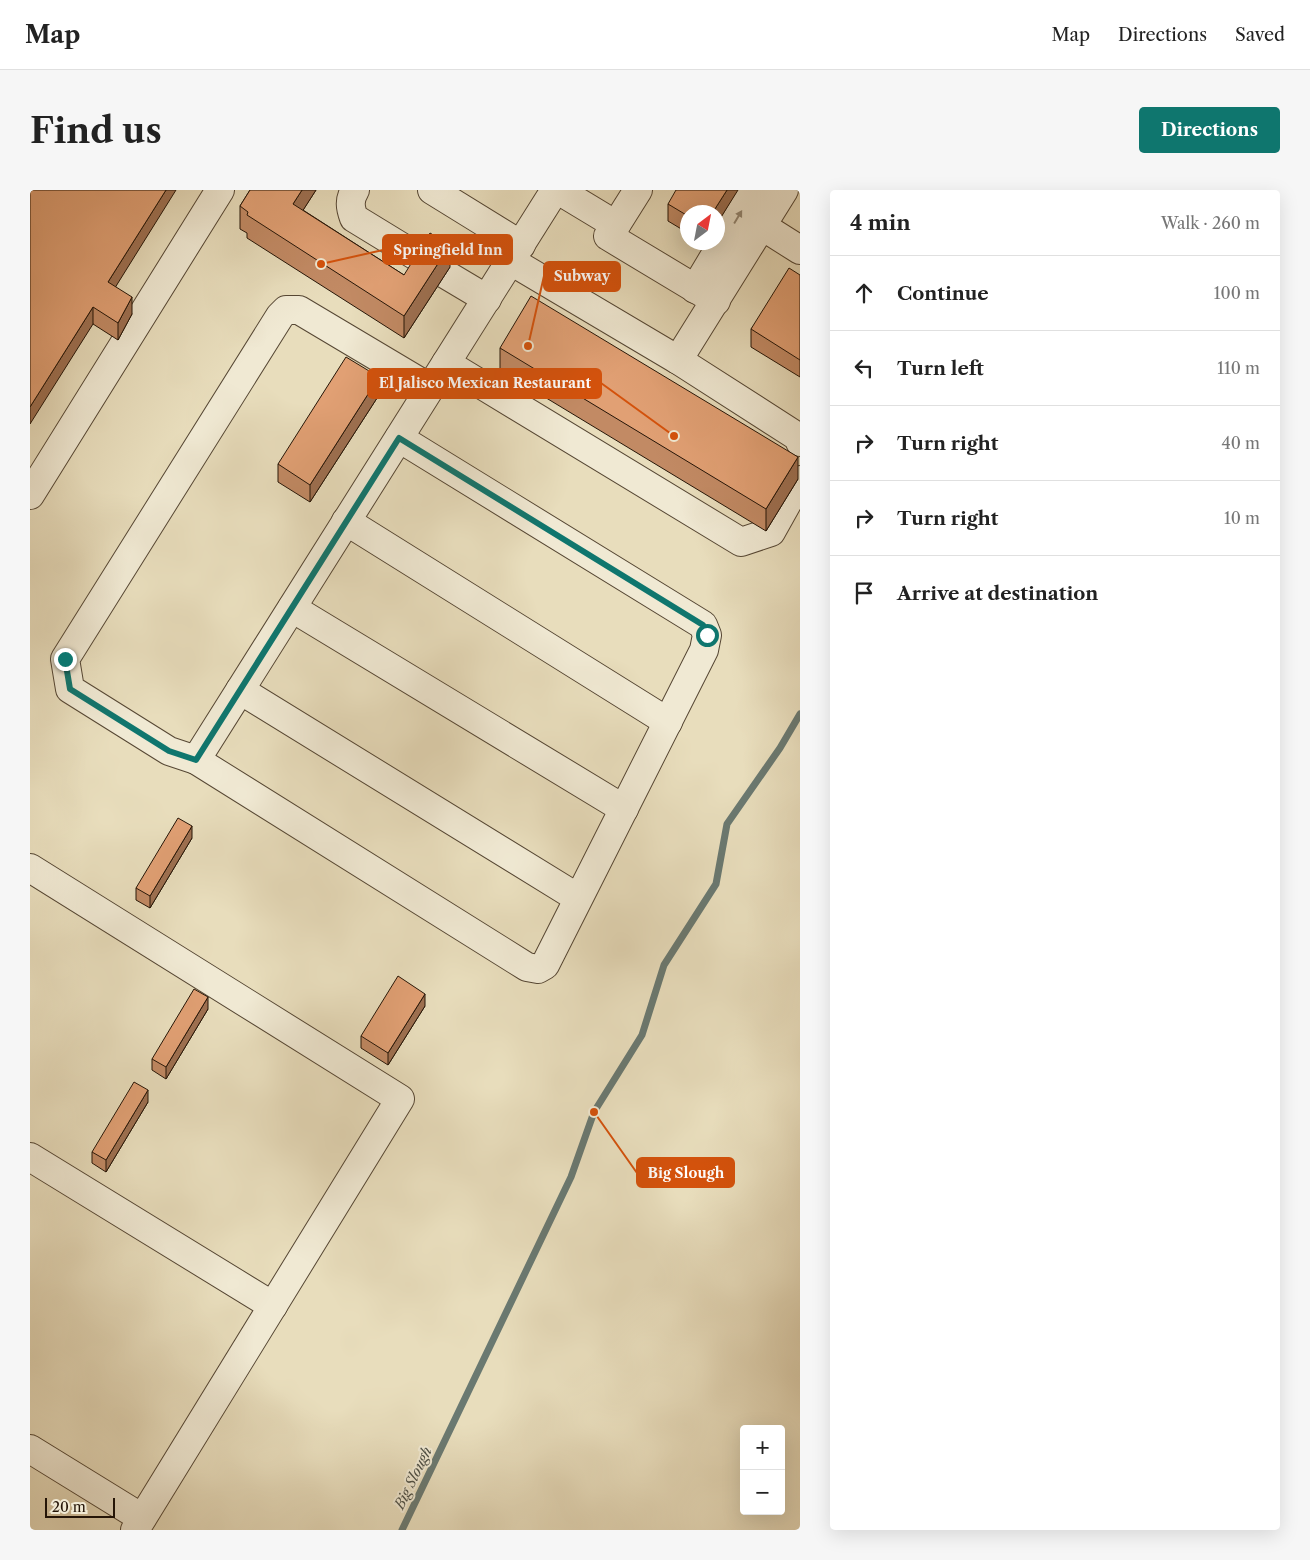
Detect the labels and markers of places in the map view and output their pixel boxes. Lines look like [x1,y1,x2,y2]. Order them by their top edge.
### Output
callout: Springfield Inn [383,235,512,264]
callout: Subway [544,262,620,291]
callout: El Jalisco Mexican Restaurant [368,369,601,398]
callout: Big Slough [637,1158,734,1187]

